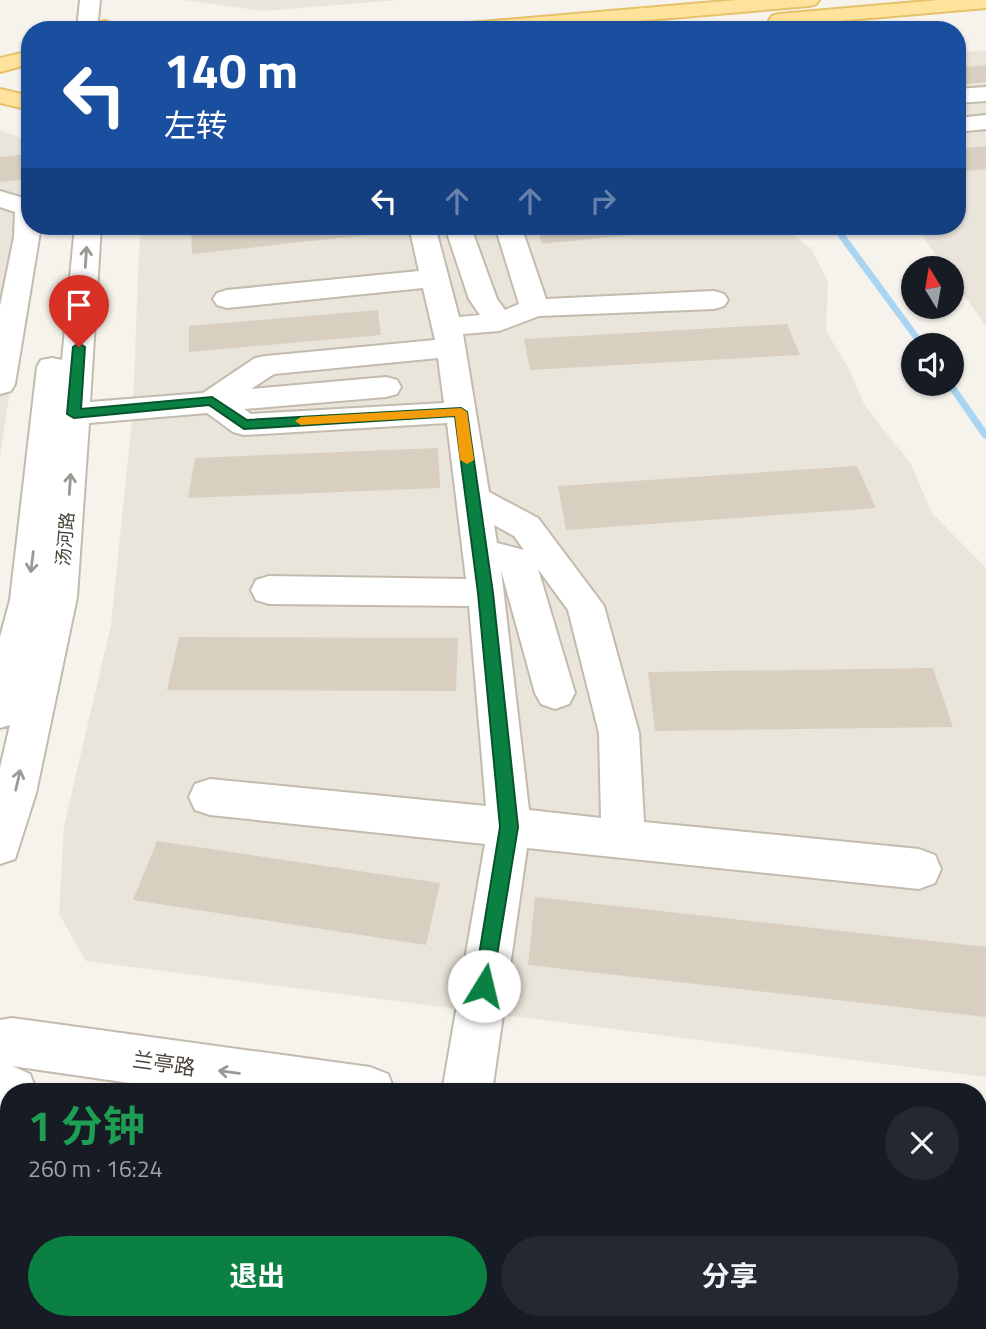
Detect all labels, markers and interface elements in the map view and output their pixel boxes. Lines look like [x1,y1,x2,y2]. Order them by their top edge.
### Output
text: 140 m [164,32,298,107]
icon: left [49,49,140,140]
text: 左转 [164,101,228,149]
icon: left [365,182,403,220]
icon: ahead [438,182,476,220]
icon: ahead [511,182,549,220]
icon: right [584,182,622,220]
one-way arrow [80,246,93,268]
north arrow [901,256,964,318]
map controls [901,256,964,396]
pin [49,275,109,347]
icon: arrive [60,286,98,324]
button: sound [901,333,964,396]
one-way arrow [64,473,77,495]
street label: 汤河路 [49,511,81,567]
one-way arrow [26,550,39,573]
one-way arrow [12,769,26,792]
position arrow [447,949,521,1023]
street label: 兰亭路 [131,1043,197,1083]
one-way arrow [218,1066,241,1079]
text: 1 分钟 [28,1093,145,1157]
button: close [885,1106,959,1180]
text: 260 m · 16:24 [28,1151,163,1186]
button: 退出 [28,1236,487,1316]
button: 分享 [501,1236,959,1316]

